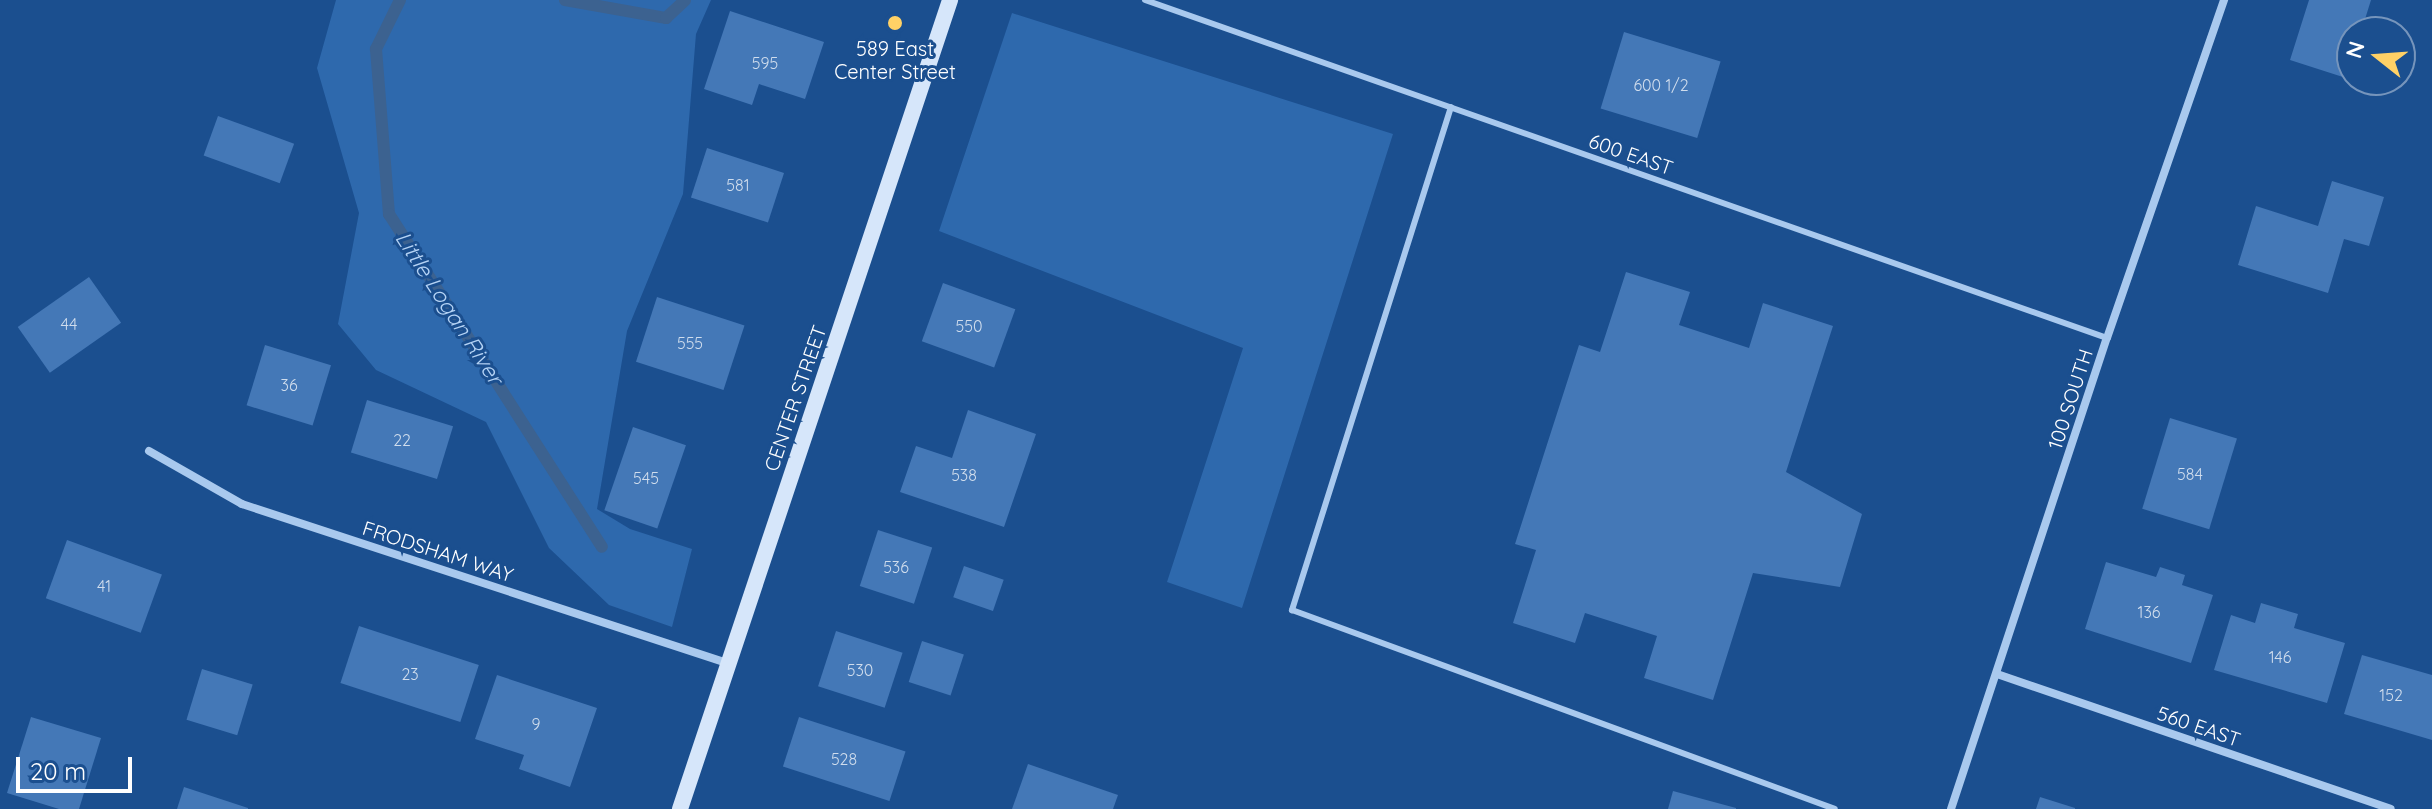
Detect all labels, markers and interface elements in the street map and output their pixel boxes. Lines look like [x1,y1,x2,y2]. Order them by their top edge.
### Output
marker: 589 East Center Street [886,14,904,32]
north arrow [2336,16,2416,96]
place label: 589 East Center Street [834,36,956,83]
text: N [2339,38,2371,61]
house number: 595 [752,53,778,73]
house number: 600 1/2 [1633,75,1689,95]
street label: 600 EAST [1586,128,1676,180]
house number: 581 [726,175,750,195]
water label: Little Logan River [390,227,508,389]
house number: 44 [61,314,77,334]
house number: 550 [956,316,982,336]
street label: CENTER STREET [759,322,831,474]
house number: 555 [677,333,703,353]
street label: 100 SOUTH [2043,346,2097,452]
house number: 36 [281,375,297,395]
house number: 22 [393,430,411,450]
house number: 584 [2177,464,2203,484]
house number: 538 [951,465,977,485]
house number: 545 [633,468,659,488]
street label: FRODSHAM WAY [360,515,516,587]
house number: 536 [883,557,909,577]
house number: 41 [97,576,111,596]
house number: 136 [2138,602,2160,622]
house number: 146 [2269,647,2291,667]
house number: 530 [847,660,873,680]
house number: 23 [401,664,419,684]
house number: 152 [2379,685,2403,705]
street label: 560 EAST [2154,701,2244,751]
house number: 9 [532,714,540,734]
scale bar [20,741,136,791]
house number: 528 [831,749,857,769]
text: 20 m [30,756,86,786]

